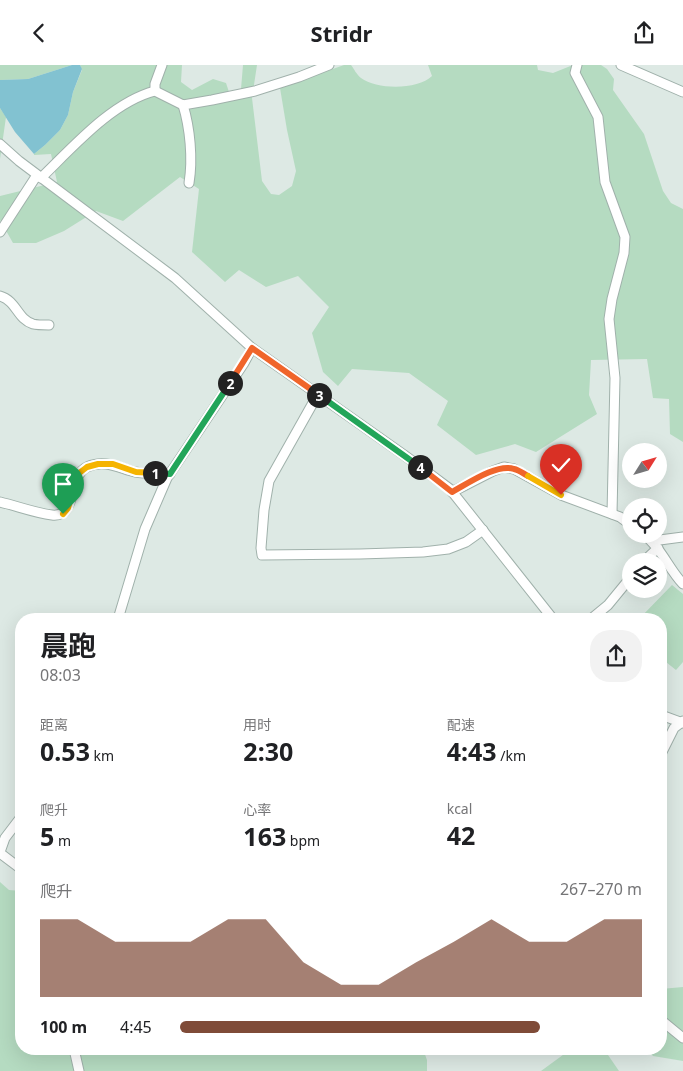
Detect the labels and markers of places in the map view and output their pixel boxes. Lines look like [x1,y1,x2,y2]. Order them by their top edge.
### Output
pin: 2 [218,371,242,395]
pin: 3 [306,383,332,407]
pin [540,444,582,495]
pin: 4 [408,455,432,479]
pin: 1 [142,461,168,485]
pin [42,463,84,514]

